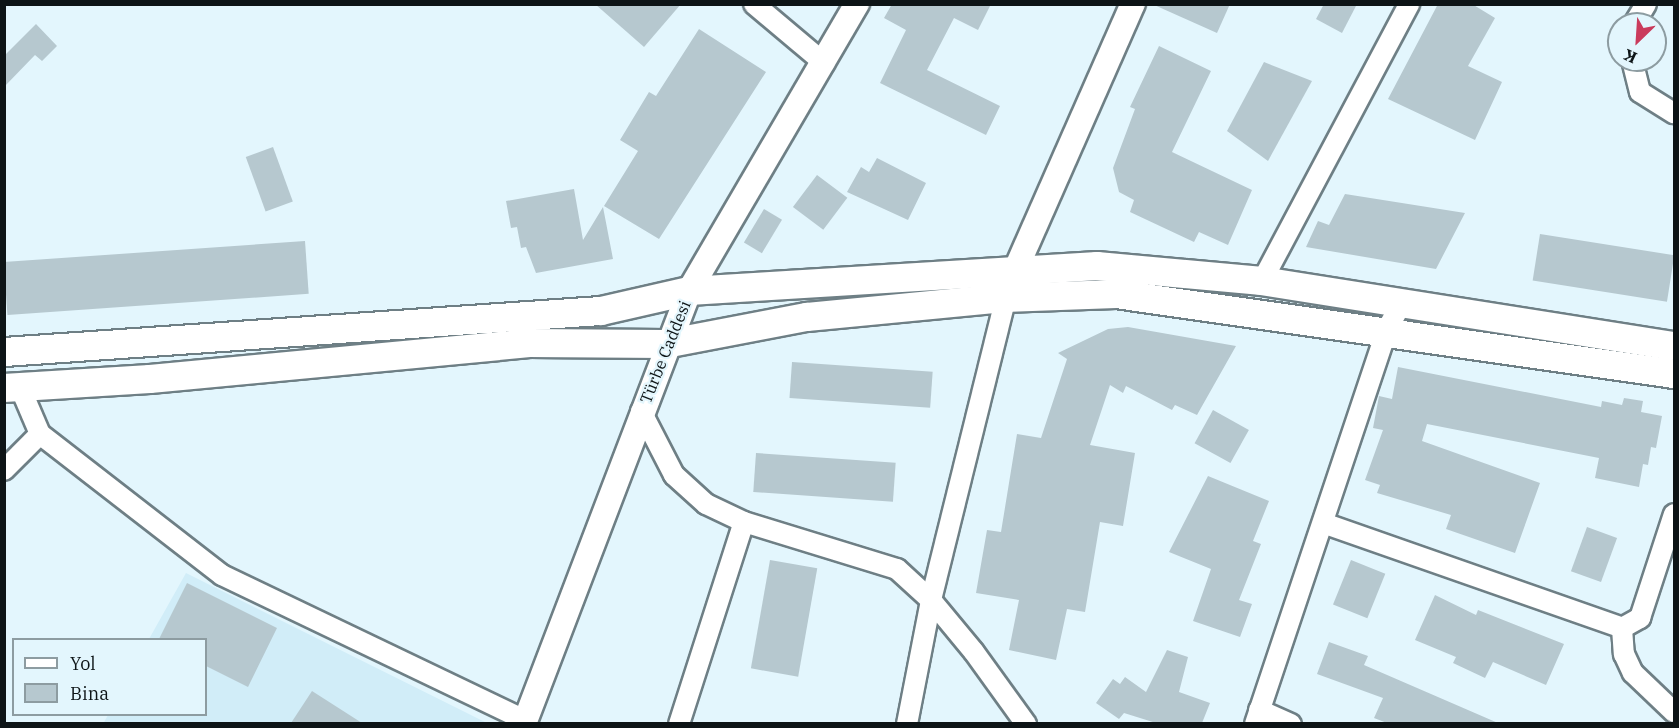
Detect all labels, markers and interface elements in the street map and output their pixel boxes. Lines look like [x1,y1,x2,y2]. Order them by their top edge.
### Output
north arrow [1607,12,1667,72]
text: K [1620,45,1640,68]
street label: Türbe Caddesi [636,298,694,406]
legend [12,638,207,716]
text: Yol [70,652,96,675]
text: Bina [70,682,109,705]

